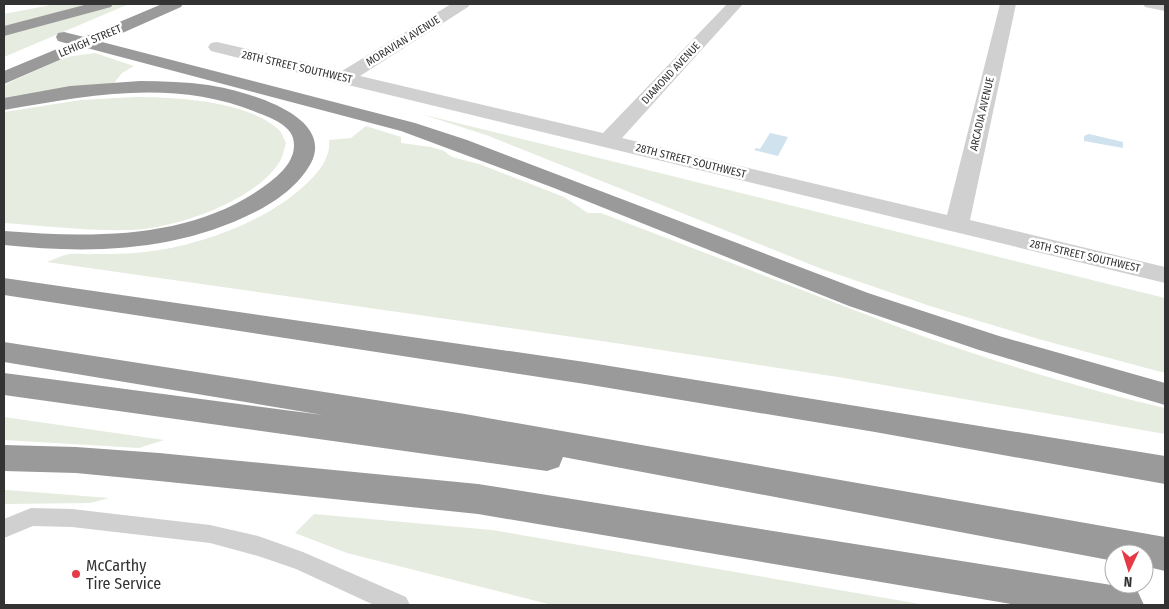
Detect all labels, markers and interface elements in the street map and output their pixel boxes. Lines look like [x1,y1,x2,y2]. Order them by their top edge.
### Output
street label: MORAVIAN AVENUE [364,13,442,69]
street label: LEHIGH STREET [57,22,124,60]
street label: DIAMOND AVENUE [639,39,703,107]
street label: 28TH STREET SOUTHWEST [241,48,354,86]
street label: ARCADIA AVENUE [967,76,997,152]
street label: 28TH STREET SOUTHWEST [635,141,748,181]
street label: 28TH STREET SOUTHWEST [1029,237,1142,275]
north arrow [1104,544,1154,594]
place label: McCarthy Tire Service [86,556,161,593]
marker: McCarthy Tire Service [70,568,82,580]
text: N [1123,573,1133,590]

